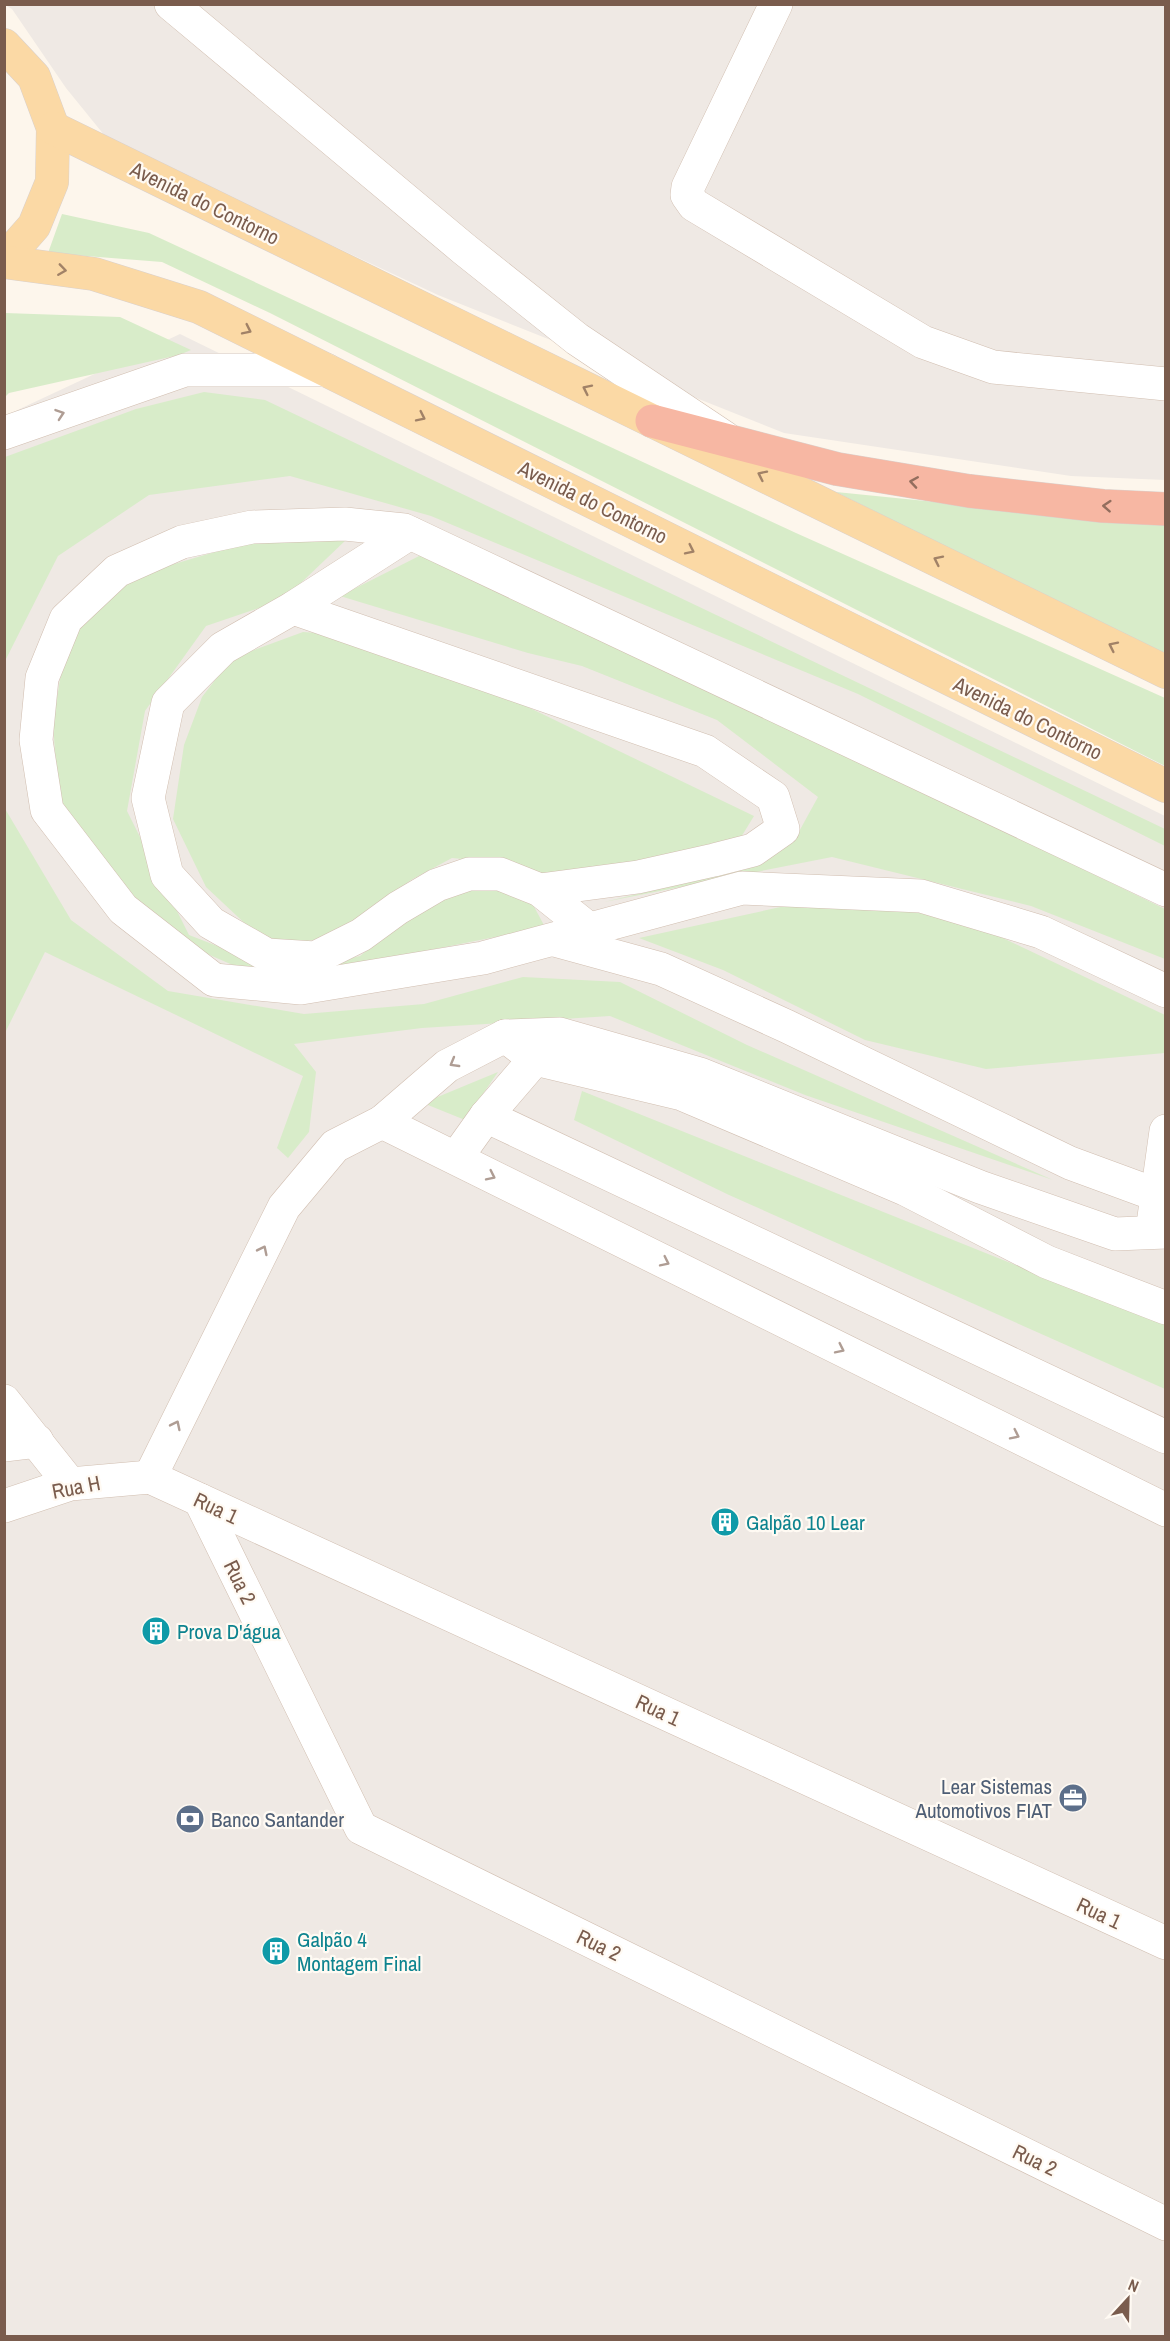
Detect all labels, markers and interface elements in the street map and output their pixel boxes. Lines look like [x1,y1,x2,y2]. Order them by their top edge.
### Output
street label: Avenida do Contorno [125,154,284,252]
one-way arrow [58,263,67,275]
one-way arrow [240,323,251,335]
one-way arrow [583,385,594,397]
one-way arrow [54,408,65,421]
one-way arrow [415,410,426,421]
street label: Avenida do Contorno [513,453,672,551]
one-way arrow [758,470,769,482]
one-way arrow [909,476,919,489]
one-way arrow [1103,500,1112,513]
one-way arrow [684,543,695,555]
one-way arrow [933,556,944,568]
one-way arrow [1108,642,1119,653]
street label: Avenida do Contorno [948,669,1107,767]
one-way arrow [450,1056,460,1067]
one-way arrow [484,1168,495,1180]
one-way arrow [255,1245,267,1256]
one-way arrow [659,1255,670,1267]
one-way arrow [834,1341,845,1353]
one-way arrow [168,1420,180,1431]
one-way arrow [1009,1428,1020,1440]
street label: Rua H [49,1468,103,1506]
street label: Rua 1 [189,1485,243,1531]
building icon: Galpão 10 Lear [709,1506,741,1538]
place label: Galpão 10 Lear [746,1508,865,1537]
street label: Rua 2 [217,1555,263,1609]
building icon: Prova D'água [140,1615,172,1647]
place label: Prova D'água [177,1617,281,1646]
street label: Rua 1 [631,1687,685,1733]
place label: Lear Sistemas Automotivos FIAT [914,1772,1052,1825]
office icon: Lear Sistemas Automotivos FIAT [1057,1782,1089,1814]
bank icon: Banco Santander [174,1803,206,1835]
place label: Banco Santander [211,1805,344,1834]
street label: Rua 1 [1072,1890,1126,1936]
street label: Rua 2 [572,1922,626,1968]
place label: Galpão 4 Montagem Final [297,1925,421,1978]
building icon: Galpão 4 Montagem Final [260,1935,292,1967]
street label: Rua 2 [1008,2137,1062,2183]
north arrow [1098,2269,1158,2329]
text: N [1125,2273,1142,2297]

